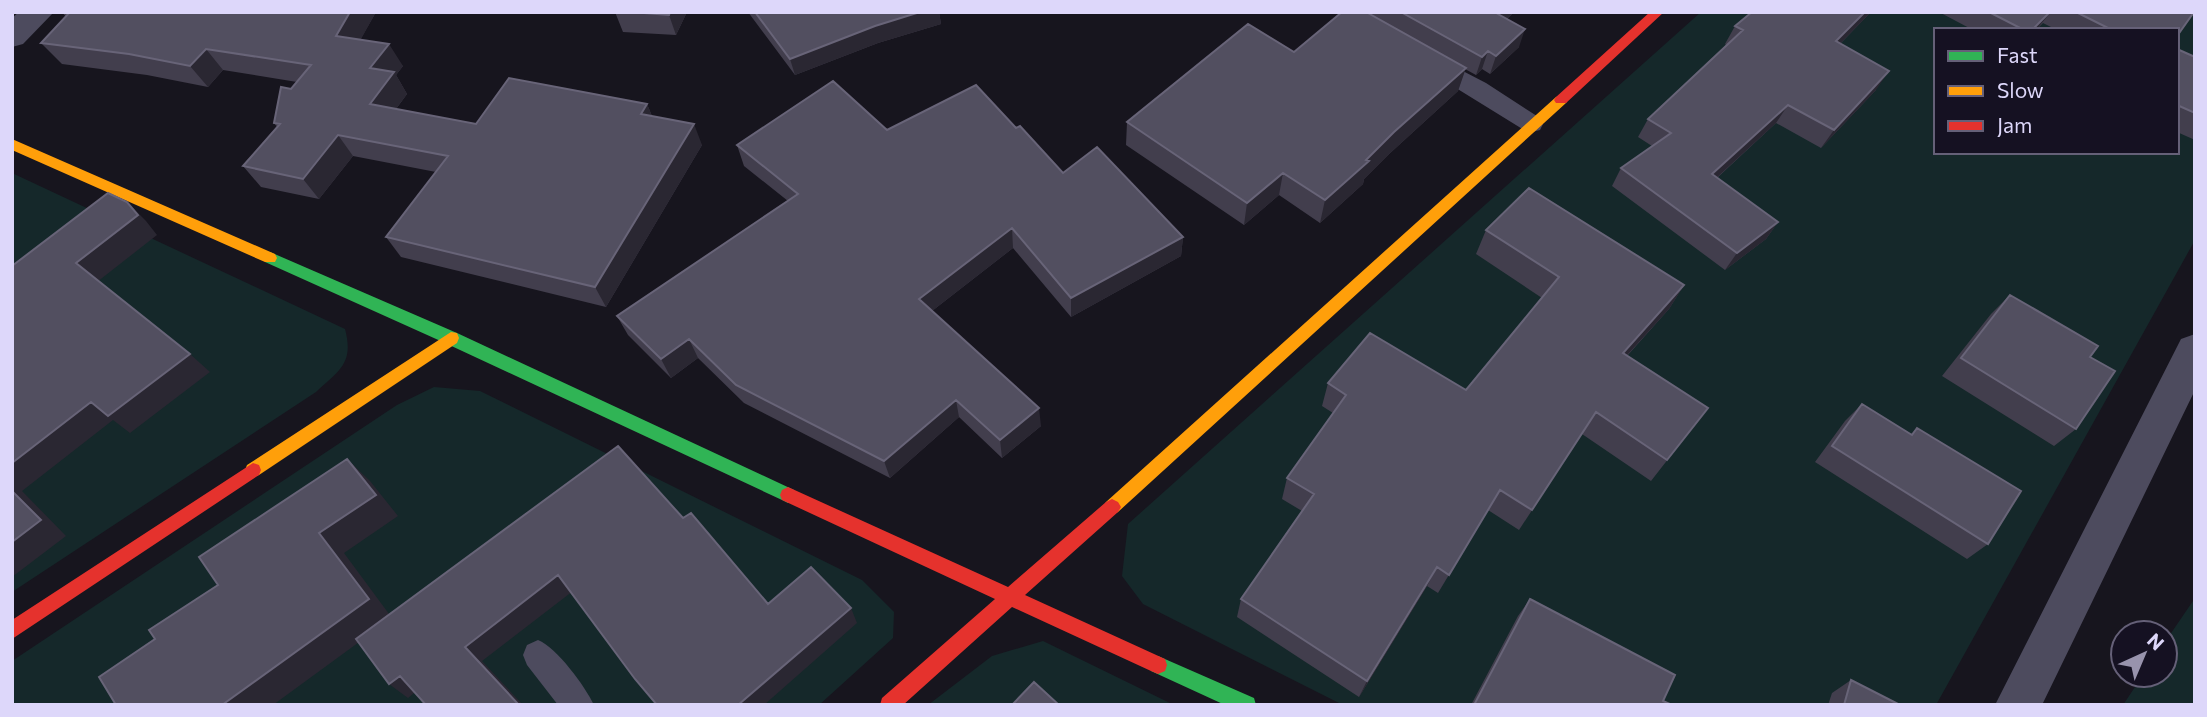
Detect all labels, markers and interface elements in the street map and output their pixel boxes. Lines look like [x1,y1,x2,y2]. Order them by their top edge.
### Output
legend [1934,28,2179,154]
text: Fast [1997,42,2038,67]
text: Slow [1997,77,2044,102]
text: Jam [1997,112,2032,137]
north arrow [2109,619,2179,689]
text: N [2143,628,2169,655]

